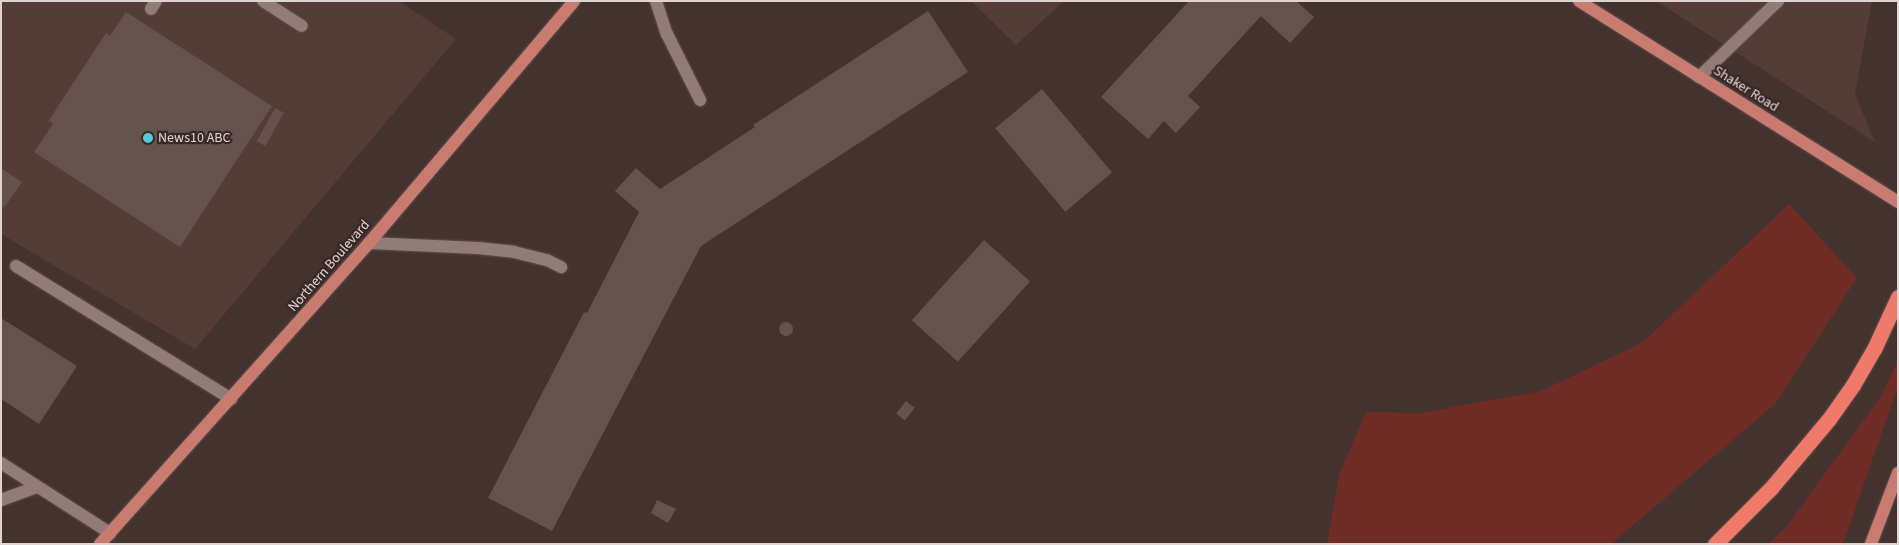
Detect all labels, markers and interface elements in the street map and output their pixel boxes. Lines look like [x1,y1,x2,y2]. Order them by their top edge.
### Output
street label: Shaker Road [1710,62,1782,116]
place label: News10 ABC [158,130,231,146]
marker: News10 ABC [142,132,154,144]
street label: Northern Boulevard [285,217,373,315]

